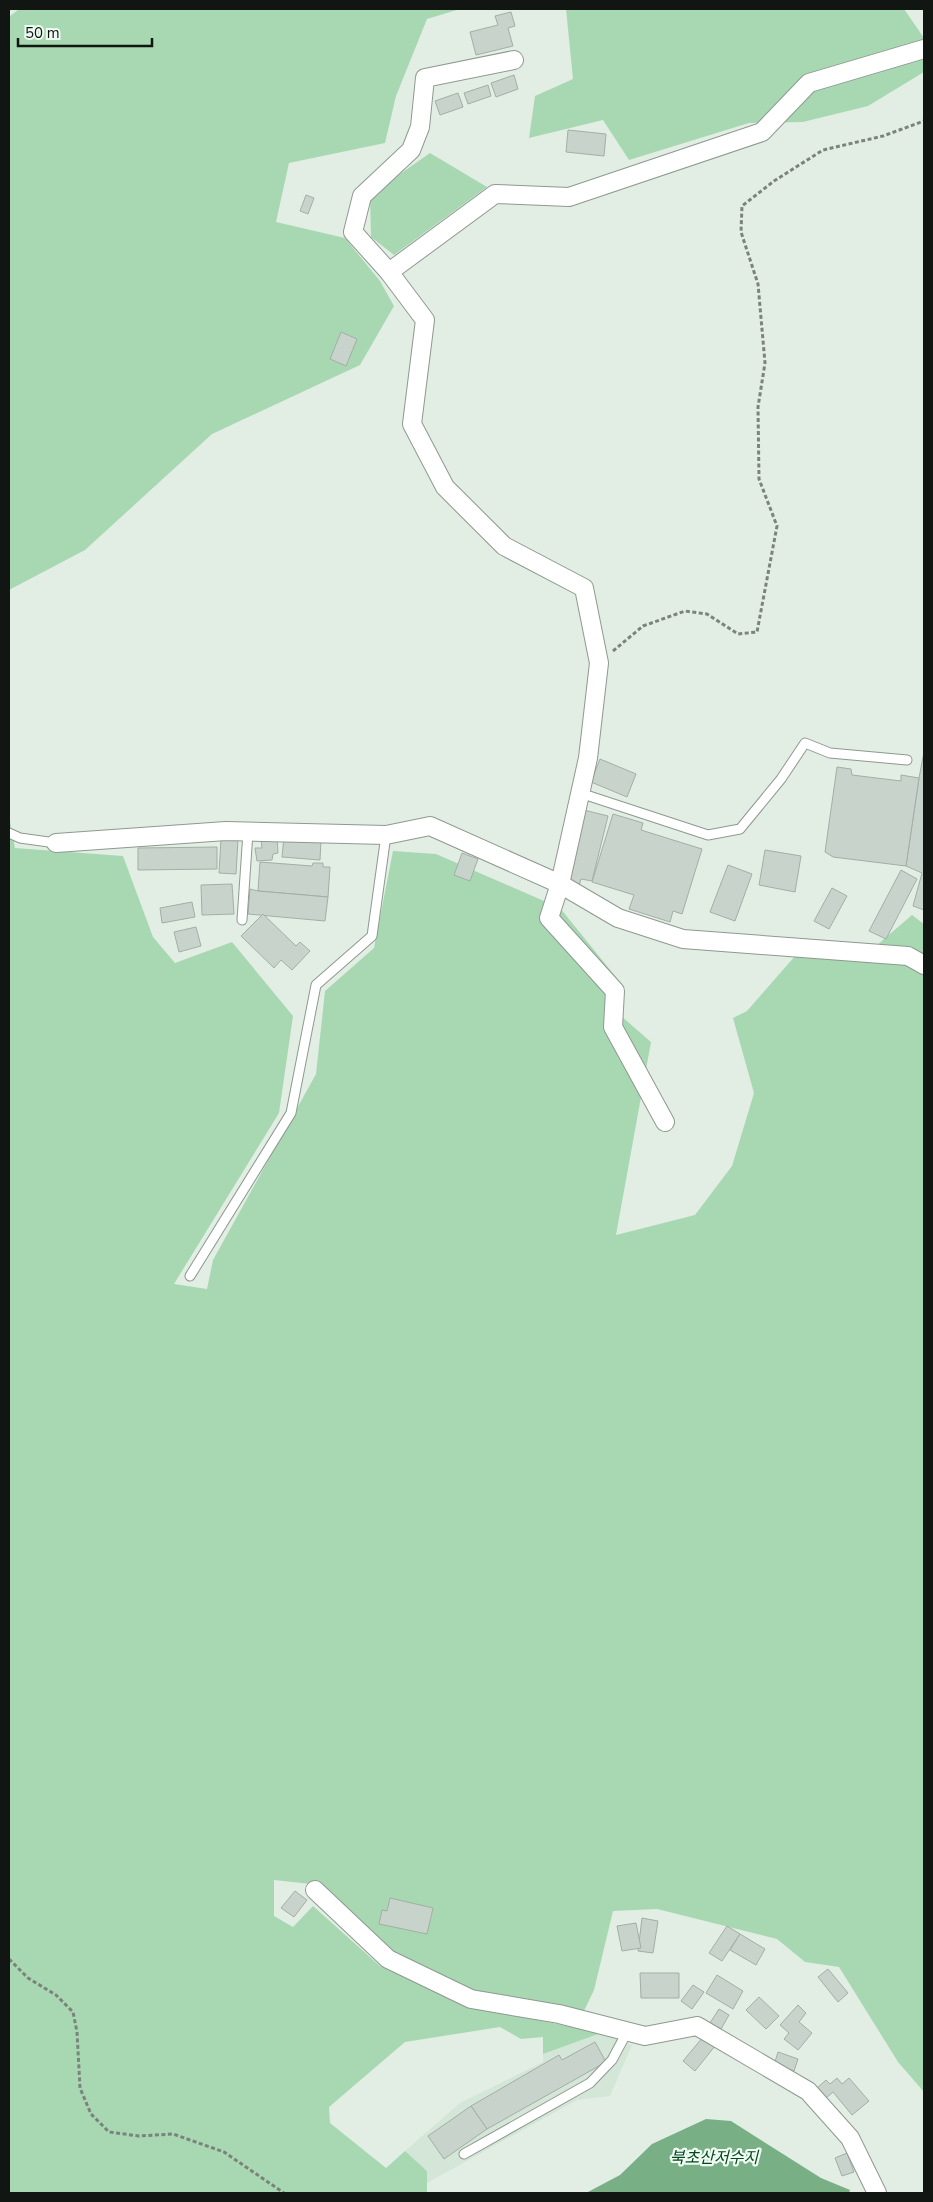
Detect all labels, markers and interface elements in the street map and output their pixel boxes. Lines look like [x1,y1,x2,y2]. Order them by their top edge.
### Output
scale bar [18,15,151,47]
text: 50 m [25,23,60,43]
water label: 북초산저수지 [670,2147,759,2169]

